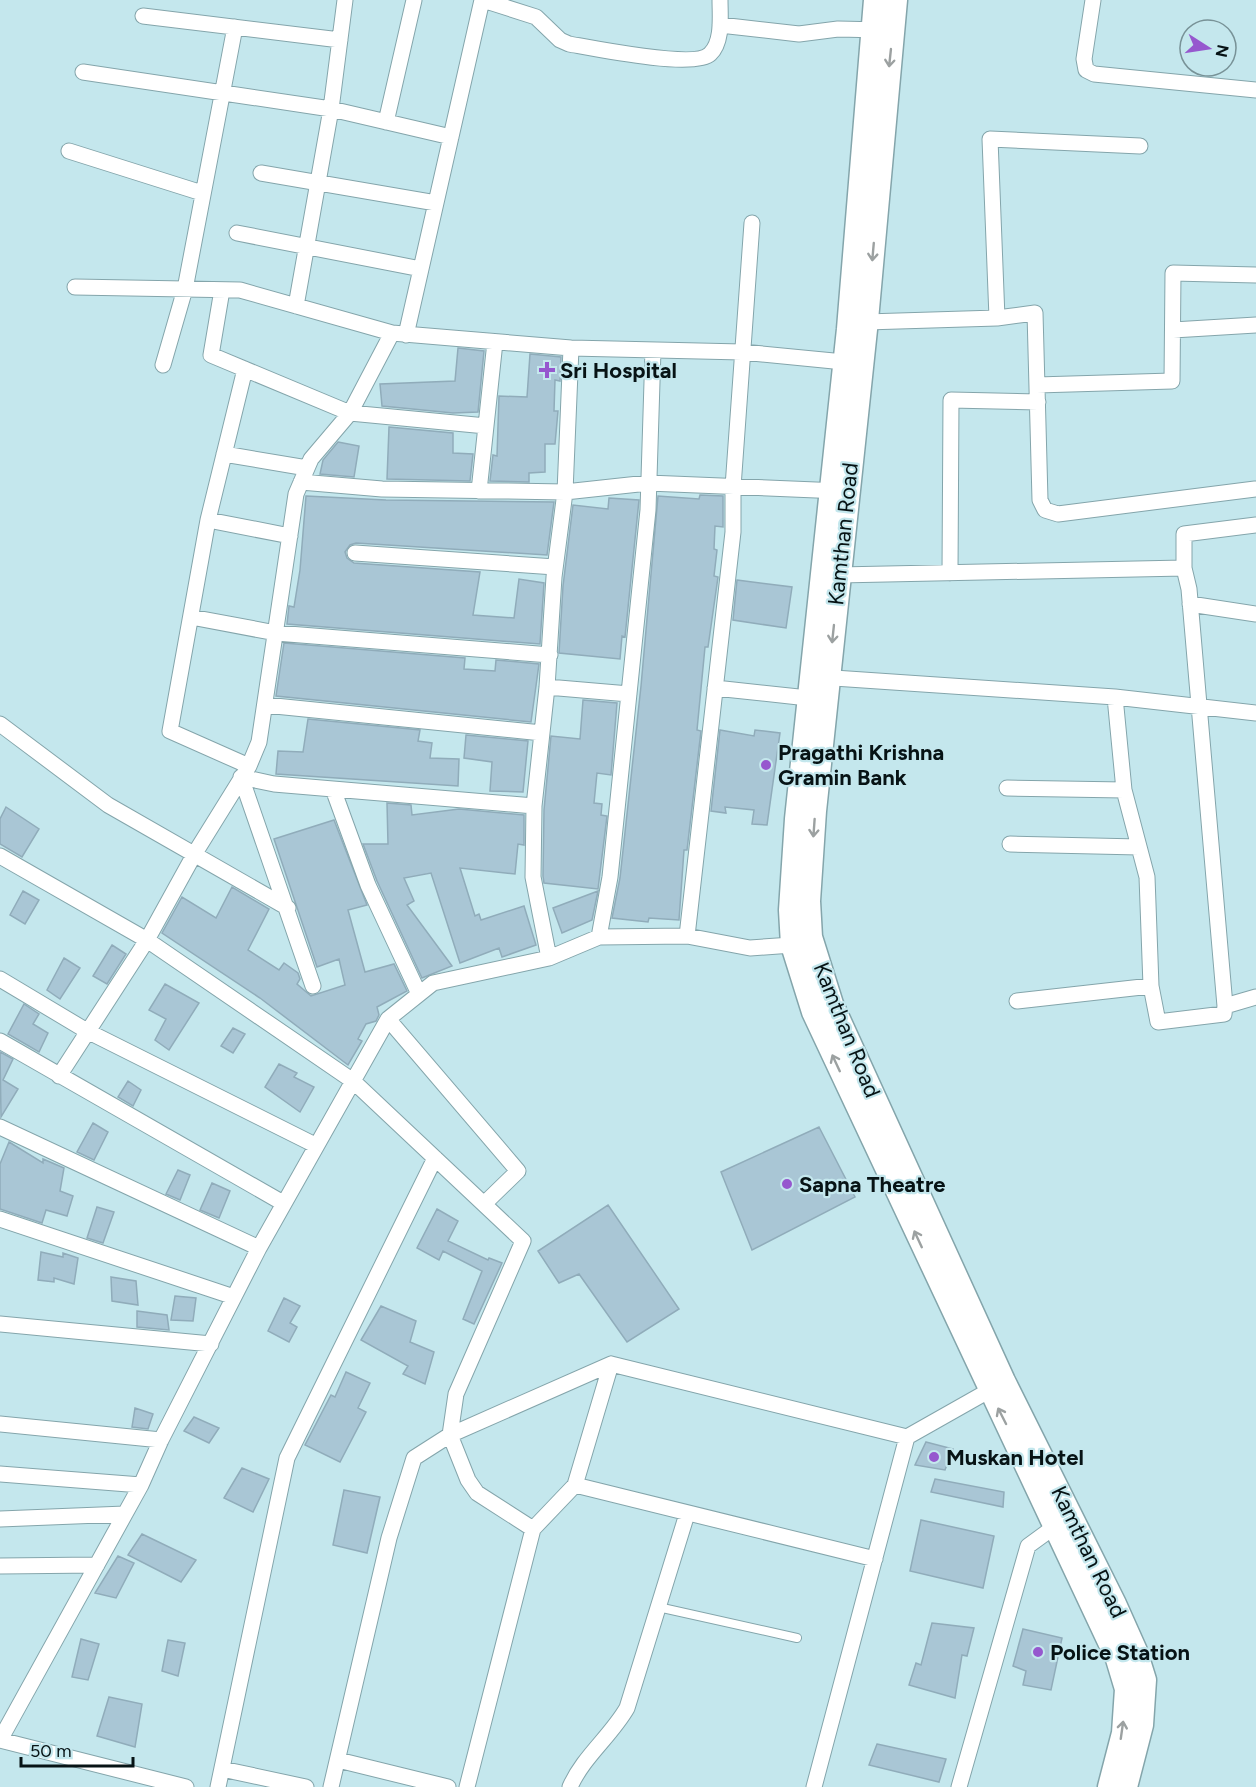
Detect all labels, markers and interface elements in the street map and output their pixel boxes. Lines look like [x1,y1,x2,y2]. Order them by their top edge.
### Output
north arrow [1178,18,1238,78]
text: N [1212,43,1233,59]
one-way arrow [884,48,895,68]
one-way arrow [867,242,878,262]
place label: Sri Hospital [560,357,677,384]
marker: Sri Hospital [538,361,556,379]
street label: Kamthan Road [822,461,864,607]
one-way arrow [827,624,838,644]
place label: Pragathi Krishna Gramin Bank [778,739,944,791]
marker: Pragathi Krishna Gramin Bank [759,758,773,772]
one-way arrow [808,818,819,838]
street label: Kamthan Road [808,958,886,1102]
one-way arrow [830,1054,842,1072]
place label: Sapna Theatre [799,1171,945,1198]
marker: Sapna Theatre [780,1177,794,1191]
one-way arrow [912,1231,924,1249]
one-way arrow [995,1407,1007,1425]
place label: Muskan Hotel [946,1444,1084,1471]
marker: Muskan Hotel [927,1450,941,1464]
street label: Kamthan Road [1045,1482,1133,1622]
place label: Police Station [1050,1639,1190,1666]
marker: Police Station [1031,1645,1045,1659]
one-way arrow [1117,1721,1128,1741]
scale bar [21,1730,134,1768]
text: 50 m [30,1740,72,1762]

